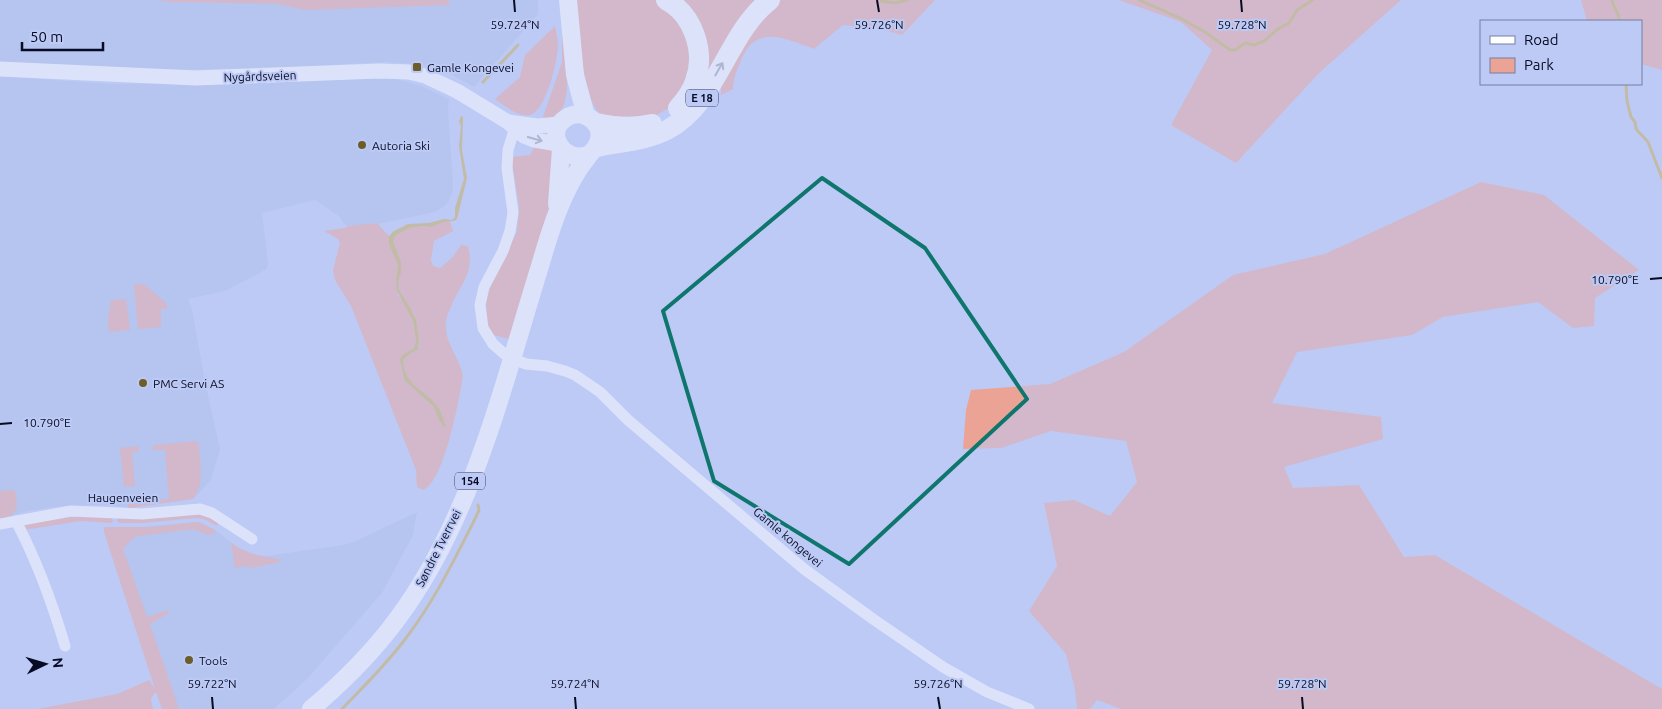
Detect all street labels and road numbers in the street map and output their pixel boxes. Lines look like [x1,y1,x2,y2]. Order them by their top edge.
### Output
street label: Nygårdsveien [223,68,297,84]
road number: E 18 [686,90,718,106]
road number: 154 [455,472,485,490]
street label: Haugenveien [88,491,158,504]
street label: Gamle kongevei [751,505,825,570]
street label: Søndre Tverrvei [413,507,463,589]

